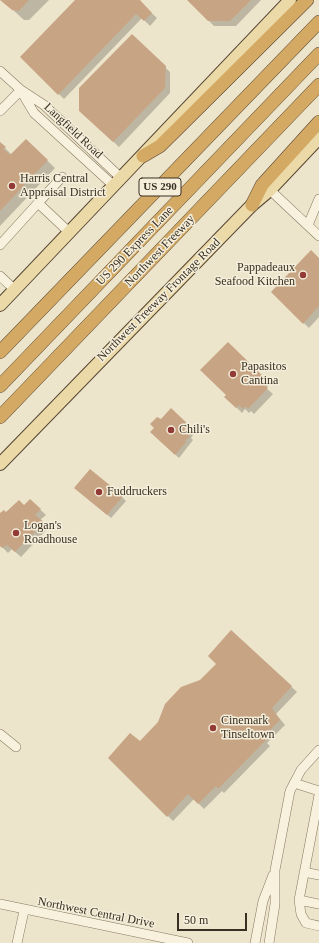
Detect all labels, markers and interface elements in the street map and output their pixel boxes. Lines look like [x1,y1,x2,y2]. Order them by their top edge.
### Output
street label: Langfield Road [41,100,105,162]
place label: Harris Central Appraisal District [20,172,106,200]
road number: US 290 [139,178,181,196]
marker: Harris Central Appraisal District [7,181,17,191]
street label: US 290 Express Lane [94,203,176,289]
street label: Northwest Freeway [122,212,198,290]
street label: Northwest Freeway Frontage Road [94,235,224,365]
place label: Pappadeaux Seafood Kitchen [215,261,295,289]
marker: Pappadeaux Seafood Kitchen [298,270,308,280]
place label: Papasitos Cantina [241,360,286,388]
marker: Papasitos Cantina [228,369,238,379]
place label: Chili's [179,423,210,437]
marker: Chili's [166,425,176,435]
place label: Fuddruckers [107,485,167,499]
marker: Fuddruckers [94,487,104,497]
place label: Logan's Roadhouse [24,519,77,547]
marker: Logan's Roadhouse [11,528,21,538]
place label: Cinemark Tinseltown [221,714,275,742]
marker: Cinemark Tinseltown [208,723,218,733]
street label: Northwest Central Drive [36,895,156,931]
scale bar [179,905,249,931]
text: 50 m [184,913,208,927]

